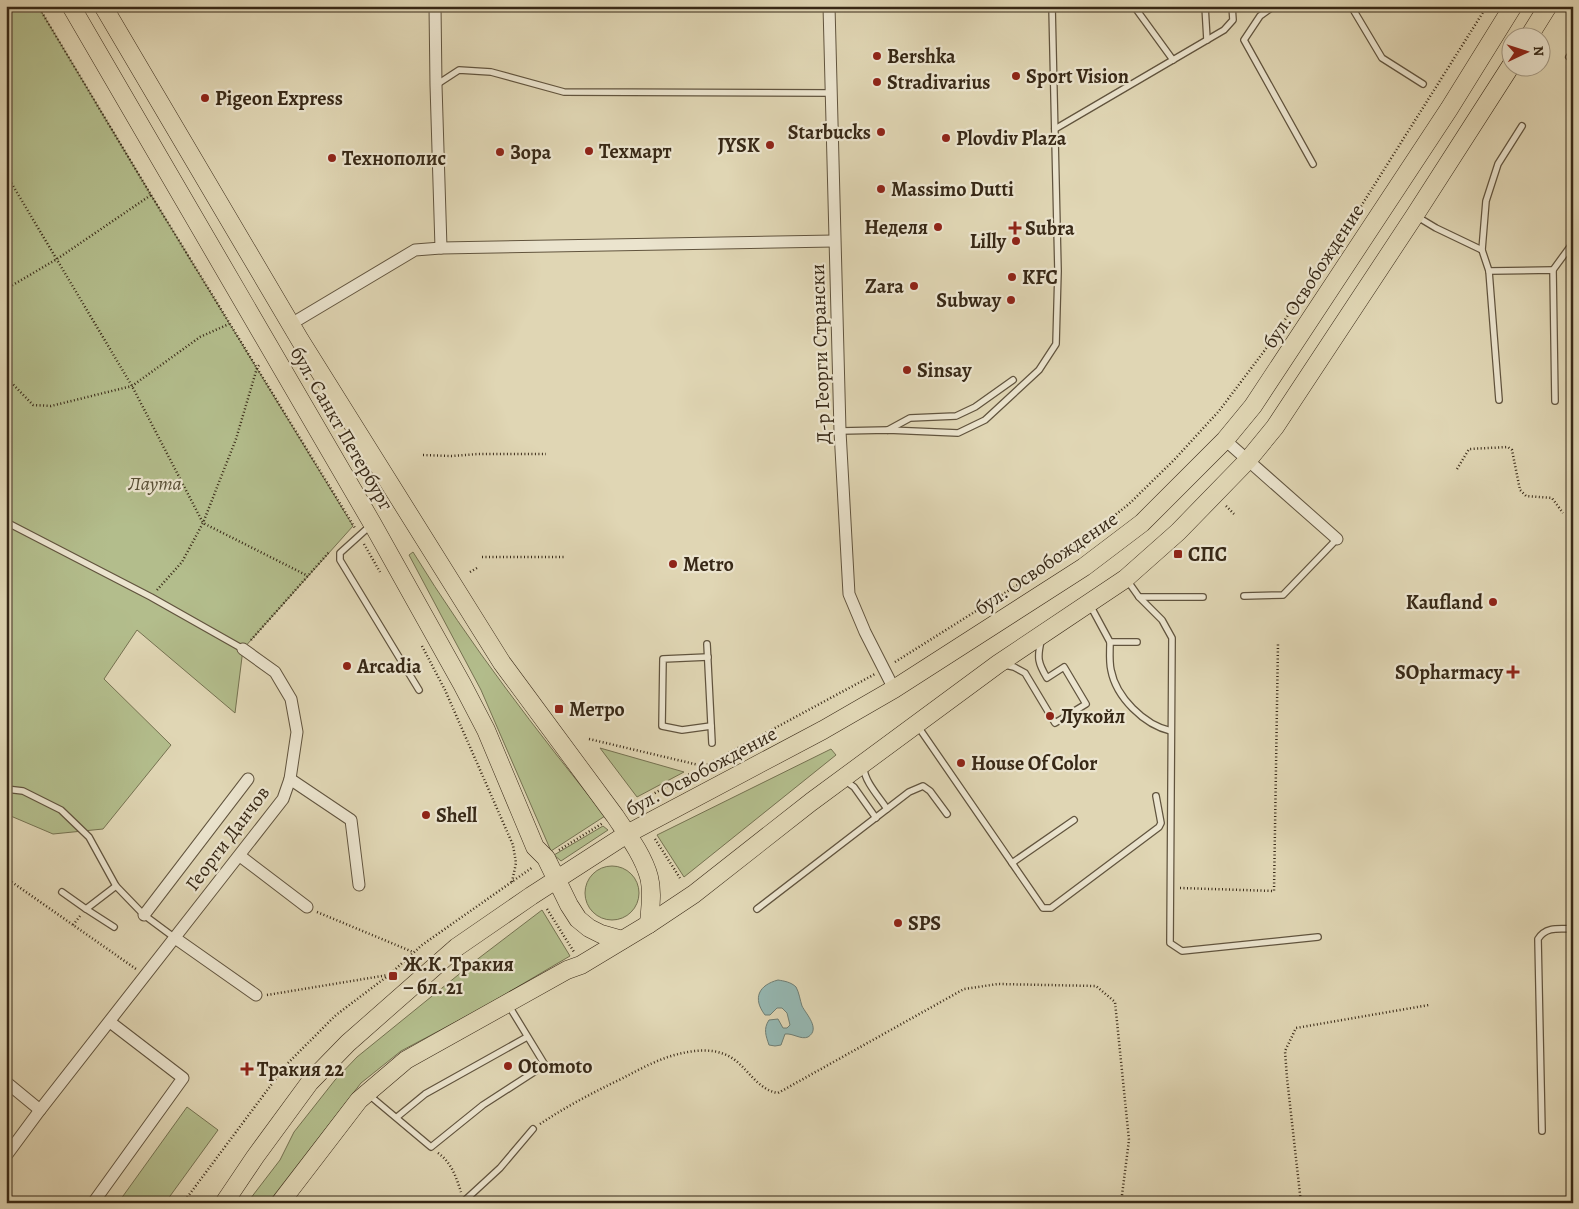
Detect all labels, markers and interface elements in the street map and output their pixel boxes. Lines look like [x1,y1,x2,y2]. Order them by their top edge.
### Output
north arrow [1502,28,1552,78]
place label: Bershka [887,43,956,70]
text: N [1529,45,1548,57]
marker: Bershka [871,50,883,62]
place label: Sport Vision [1026,63,1129,90]
place label: Stradivarius [887,69,991,96]
marker: Sport Vision [1010,70,1022,82]
marker: Stradivarius [871,76,883,88]
place label: Pigeon Express [215,85,343,112]
marker: Pigeon Express [199,92,211,104]
place label: Starbucks [788,119,871,146]
place label: Plovdiv Plaza [956,125,1067,152]
marker: Starbucks [875,126,887,138]
place label: JYSK [718,132,761,159]
marker: Plovdiv Plaza [940,132,952,144]
place label: Техмарт [599,138,672,165]
place label: Зора [510,139,552,166]
marker: JYSK [764,139,776,151]
place label: Технополис [342,145,446,172]
marker: Техмарт [583,145,595,157]
marker: Зора [494,146,506,158]
marker: Технополис [326,152,338,164]
place label: Massimo Dutti [891,176,1014,203]
marker: Massimo Dutti [875,183,887,195]
street label: бул. Освобождение [1256,199,1370,354]
place label: Неделя [864,214,928,241]
place label: Subra [1025,215,1075,242]
marker: Неделя [932,221,944,233]
marker: Subra [1009,222,1021,234]
place label: Lilly [970,228,1007,255]
marker: Lilly [1010,235,1022,247]
street label: Д-р Георги Странски [804,263,837,445]
place label: KFC [1022,264,1058,291]
marker: KFC [1006,271,1018,283]
place label: Zara [865,273,904,300]
marker: Zara [908,280,920,292]
place label: Subway [936,287,1002,314]
marker: Subway [1005,294,1017,306]
street label: бул. Санкт Петербург [284,341,400,516]
place label: Sinsay [917,357,972,384]
marker: Sinsay [901,364,913,376]
park label: Лаута [127,470,182,497]
street label: бул. Освобождение [969,505,1123,621]
place label: СПС [1188,541,1227,568]
marker: СПС [1172,548,1184,560]
place label: Metro [683,551,734,578]
marker: Metro [667,558,679,570]
place label: Kaufland [1406,589,1483,616]
marker: Kaufland [1487,596,1499,608]
place label: Arcadia [356,653,422,680]
place label: SOpharmacy [1395,659,1504,686]
marker: Arcadia [341,660,353,672]
marker: SOpharmacy [1507,666,1519,678]
place label: Метро [569,696,625,723]
marker: Метро [553,703,565,715]
place label: Лукойл [1060,703,1125,730]
marker: Лукойл [1044,710,1056,722]
street label: бул. Освобождение [621,720,782,823]
place label: House Of Color [971,750,1098,777]
marker: House Of Color [955,757,967,769]
street label: Георги Данчов [179,780,276,896]
place label: Shell [436,802,478,829]
marker: Shell [420,809,432,821]
place label: SPS [908,910,941,937]
marker: SPS [892,917,904,929]
place label: Ж.К. Тракия – бл. 21 [403,951,514,1001]
marker: Ж.К. Тракия – бл. 21 [387,970,399,982]
place label: Otomoto [518,1053,593,1080]
place label: Тракия 22 [257,1056,344,1083]
marker: Otomoto [502,1060,514,1072]
marker: Тракия 22 [241,1063,253,1075]

